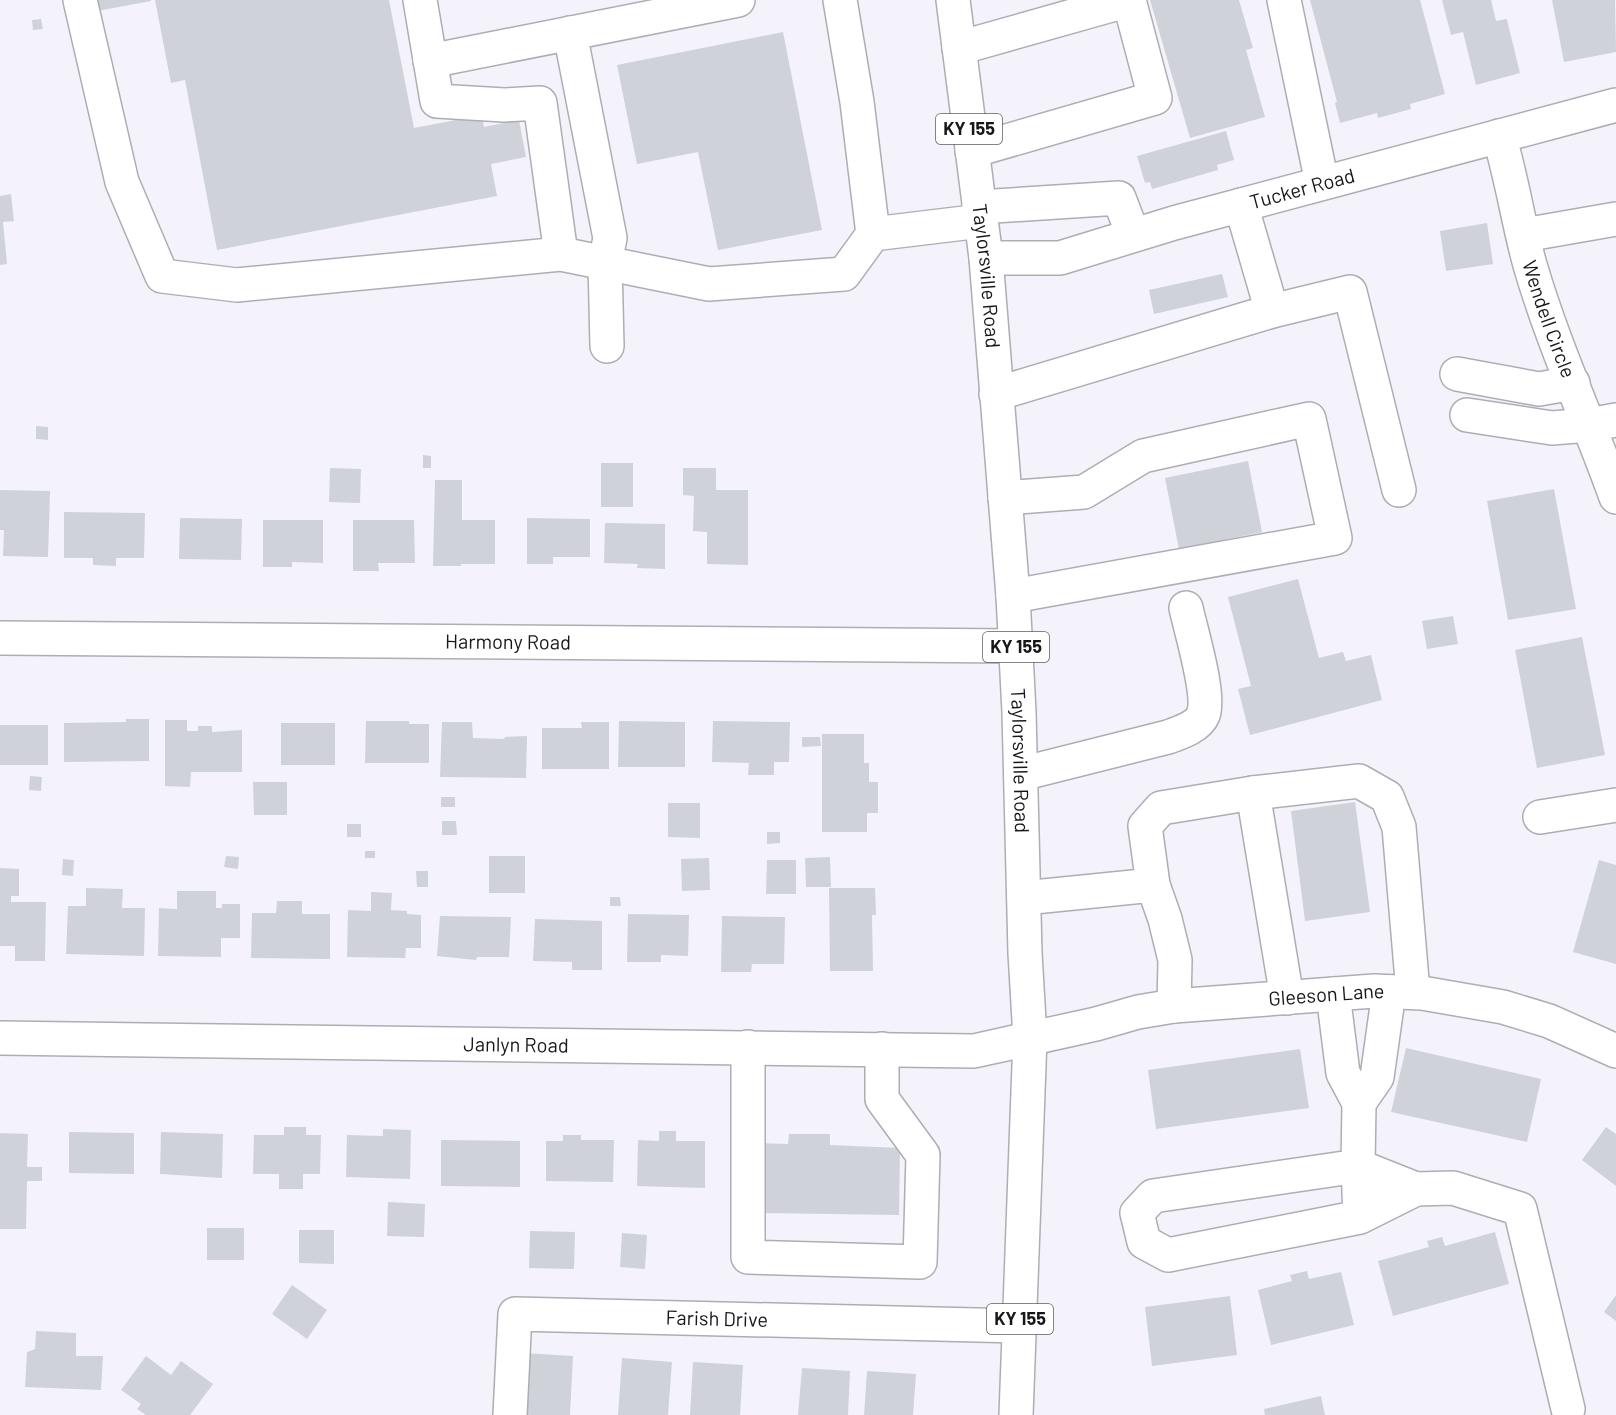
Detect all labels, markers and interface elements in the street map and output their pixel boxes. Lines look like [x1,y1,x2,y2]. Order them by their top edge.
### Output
road number: KY 155 [936,114,1002,144]
street label: Tucker Road [1247,162,1357,213]
street label: Taylorsville Road [968,202,1006,349]
street label: Wendell Circle [1518,257,1581,381]
street label: Harmony Road [445,629,571,653]
road number: KY 155 [983,632,1049,662]
street label: Taylorsville Road [1007,688,1035,833]
street label: Gleeson Lane [1267,978,1385,1010]
street label: Janlyn Road [463,1031,569,1057]
road number: KY 155 [987,1304,1053,1334]
street label: Farish Drive [665,1305,768,1331]

